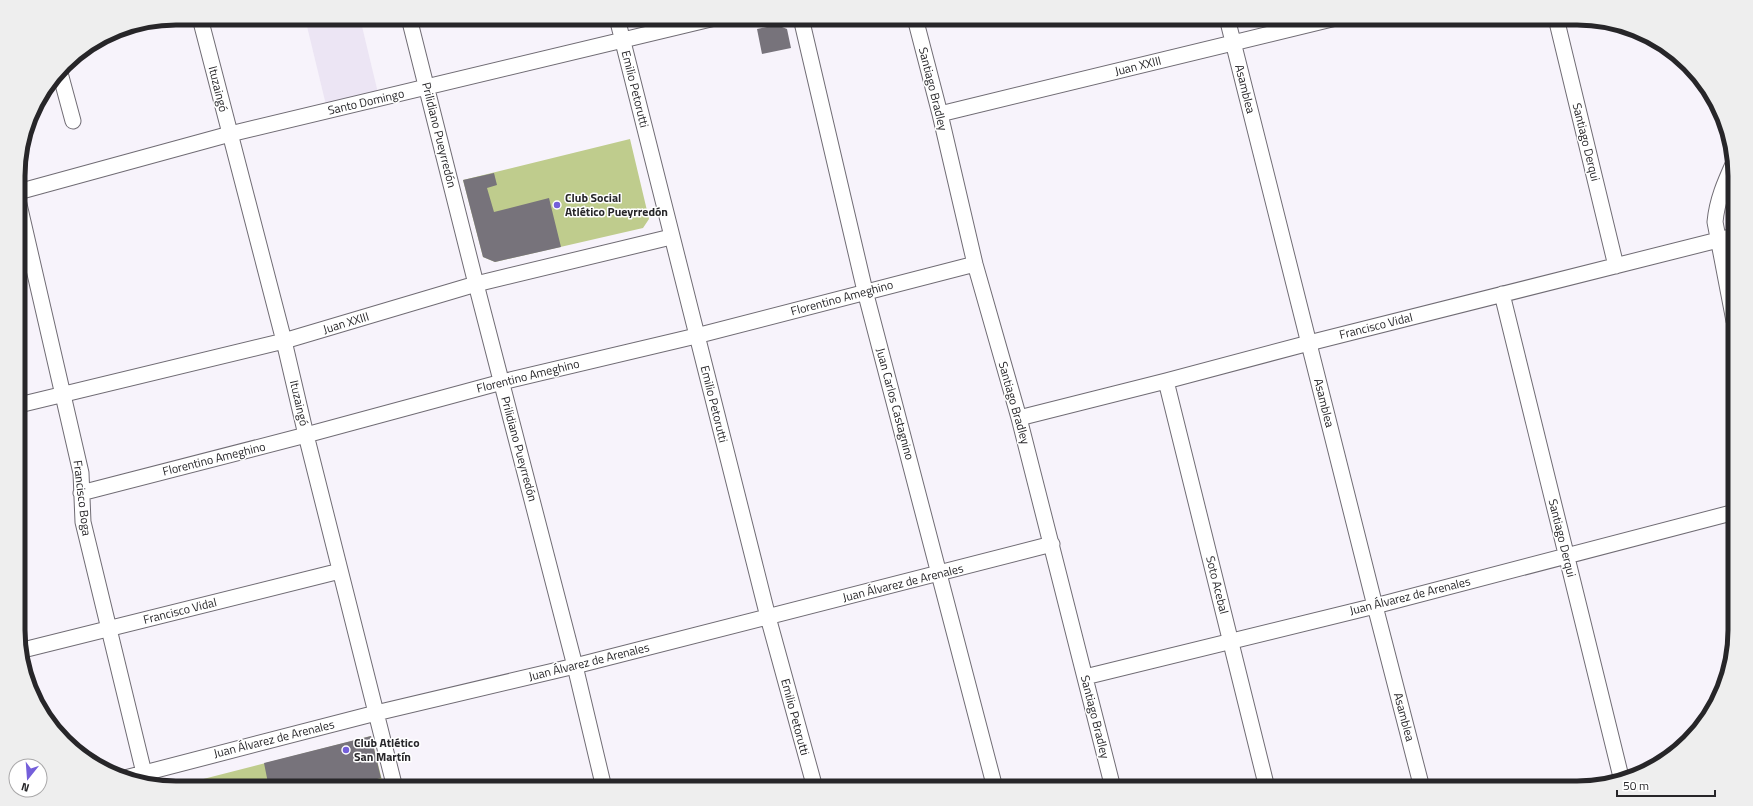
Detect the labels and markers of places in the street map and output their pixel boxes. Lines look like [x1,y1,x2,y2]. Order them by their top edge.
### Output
place label: Club Social Atlético Pueyrredón [565,188,668,221]
marker: Club Social Atlético Pueyrredón [552,200,562,210]
place label: Club Atlético San Martín [354,733,420,766]
marker: Club Atlético San Martín [341,745,351,755]

